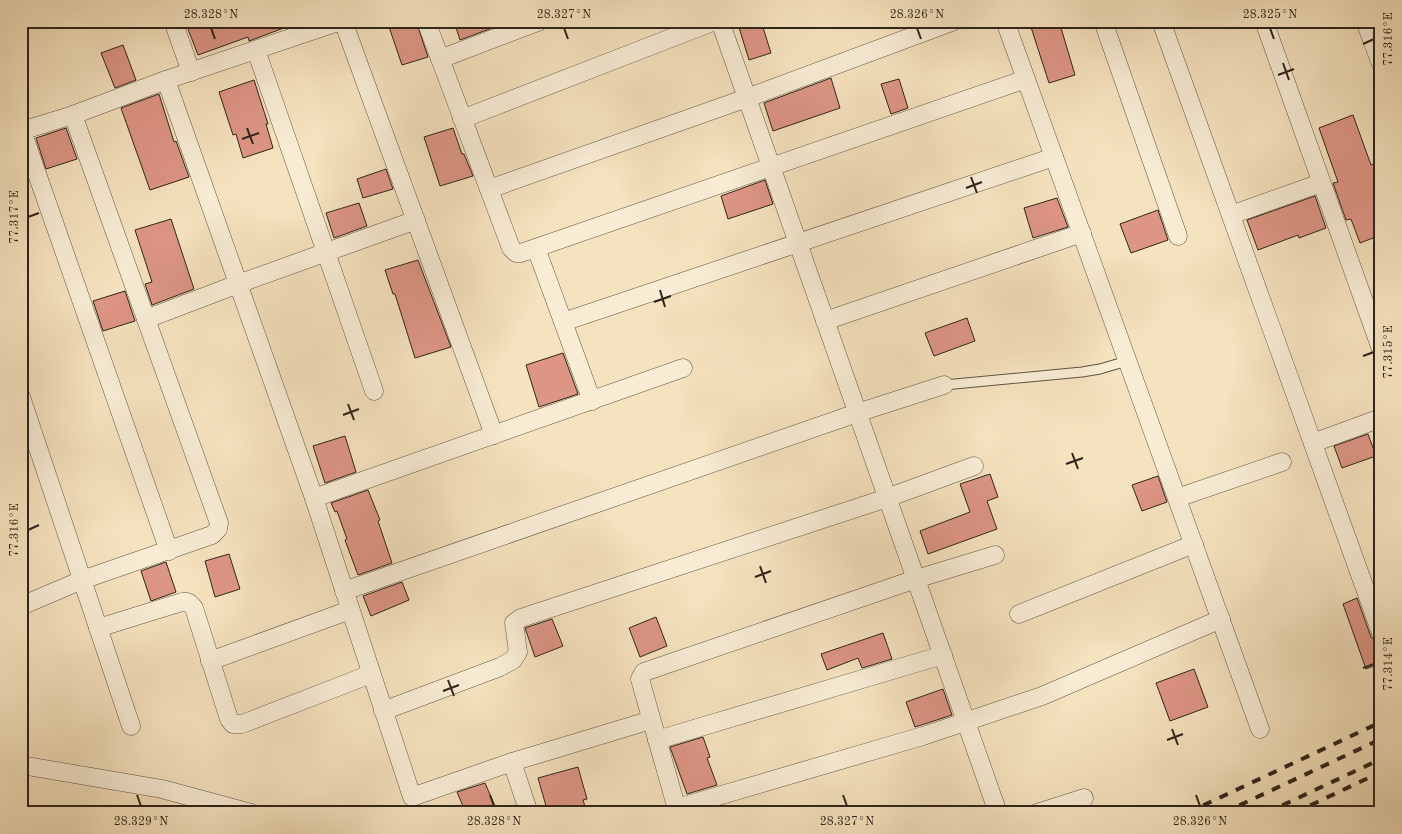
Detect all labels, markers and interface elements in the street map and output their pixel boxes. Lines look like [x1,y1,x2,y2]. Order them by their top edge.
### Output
text: 28.325°N [1243,8,1297,21]
text: 28.328°N [184,9,238,21]
text: 28.327°N [537,9,591,21]
text: 28.326°N [890,9,944,21]
text: 77.316°E [1383,12,1395,66]
text: 77.317°E [9,190,21,244]
text: 77.315°E [1382,325,1395,379]
text: 77.316°E [9,503,21,557]
text: 77.314°E [1383,637,1395,691]
text: 28.329°N [114,816,168,828]
text: 28.328°N [467,816,521,828]
text: 28.327°N [820,816,874,828]
text: 28.326°N [1173,816,1227,828]

